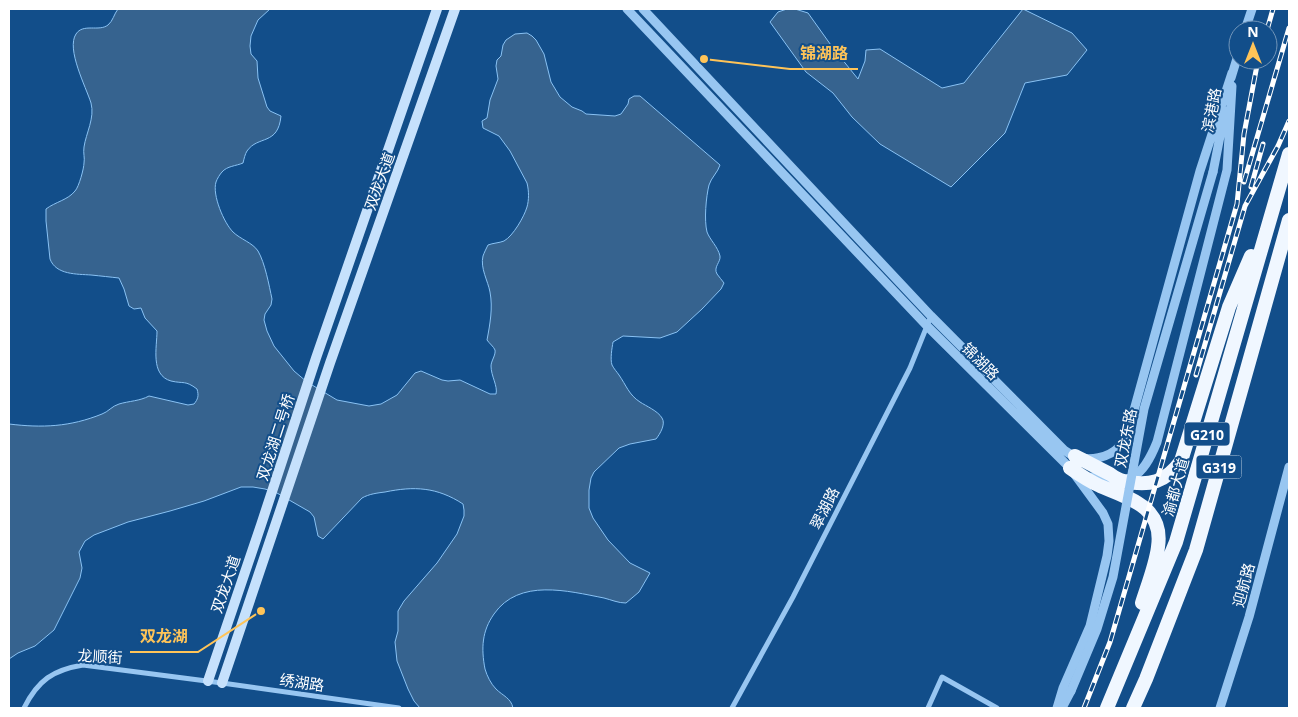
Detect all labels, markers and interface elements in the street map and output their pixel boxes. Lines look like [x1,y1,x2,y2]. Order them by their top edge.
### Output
north arrow [1228,20,1278,70]
text: N [1247,22,1259,41]
callout: 锦湖路 [790,38,858,69]
text: 锦湖路 [800,42,848,64]
street label: 滨港路 [1197,86,1225,134]
street label: 双龙大道 [359,149,399,213]
street label: 锦湖路 [958,338,1004,384]
street label: 双龙湖二号桥 [252,391,298,483]
street label: 双龙东路 [1109,407,1141,469]
road number: G210 [1184,422,1230,446]
street label: 渝都大道 [1157,455,1193,519]
road number: G319 [1196,456,1242,478]
street label: 翠湖路 [805,483,843,533]
street label: 双龙大道 [206,552,244,616]
street label: 迎航路 [1228,561,1258,609]
callout: 双龙湖 [130,621,198,652]
text: 双龙湖 [140,625,188,647]
street label: 龙顺街 [77,645,123,667]
street label: 绣湖路 [278,669,326,695]

